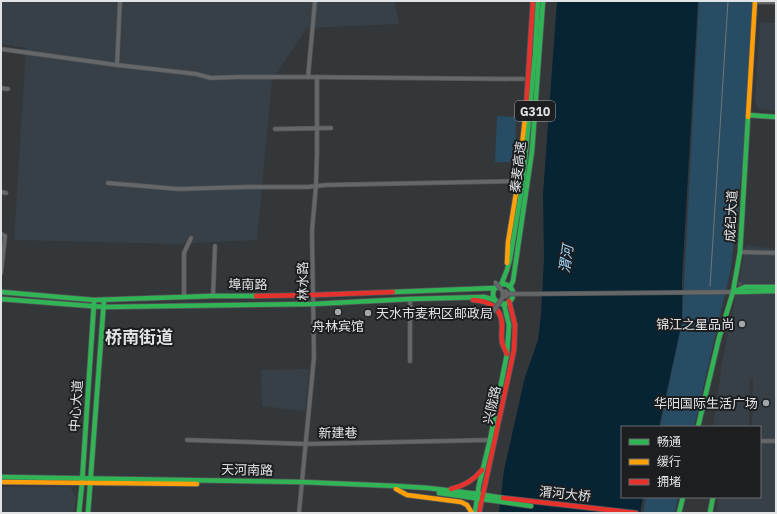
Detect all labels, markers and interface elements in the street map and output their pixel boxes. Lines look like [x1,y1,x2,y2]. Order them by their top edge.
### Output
road number: G310 [515,101,555,121]
street label: 秦麦高速 [506,140,530,194]
street label: 成纪大道 [721,190,741,242]
water label: 渭河 [555,241,577,274]
street label: 林水路 [294,261,312,301]
street label: 埠南路 [228,276,268,293]
place label: 天水市麦积区邮政局 [376,305,493,322]
marker: 舟林宾馆 [333,307,343,317]
marker: 天水市麦积区邮政局 [363,308,373,318]
place label: 锦江之星品尚 [656,316,734,333]
place label: 舟林宾馆 [312,318,364,335]
marker: 锦江之星品尚 [737,319,747,329]
district label: 桥南街道 [105,326,173,348]
street label: 中心大道 [66,379,86,433]
street label: 兴陇路 [479,384,505,426]
place label: 华阳国际生活广场 [654,395,758,412]
marker: 华阳国际生活广场 [761,398,771,408]
street label: 新建巷 [318,424,358,442]
legend [621,426,761,498]
text: 畅通 [657,434,681,449]
text: 缓行 [657,454,681,469]
street label: 天河南路 [221,461,273,479]
text: 拥堵 [657,474,681,489]
street label: 渭河大桥 [538,483,592,505]

